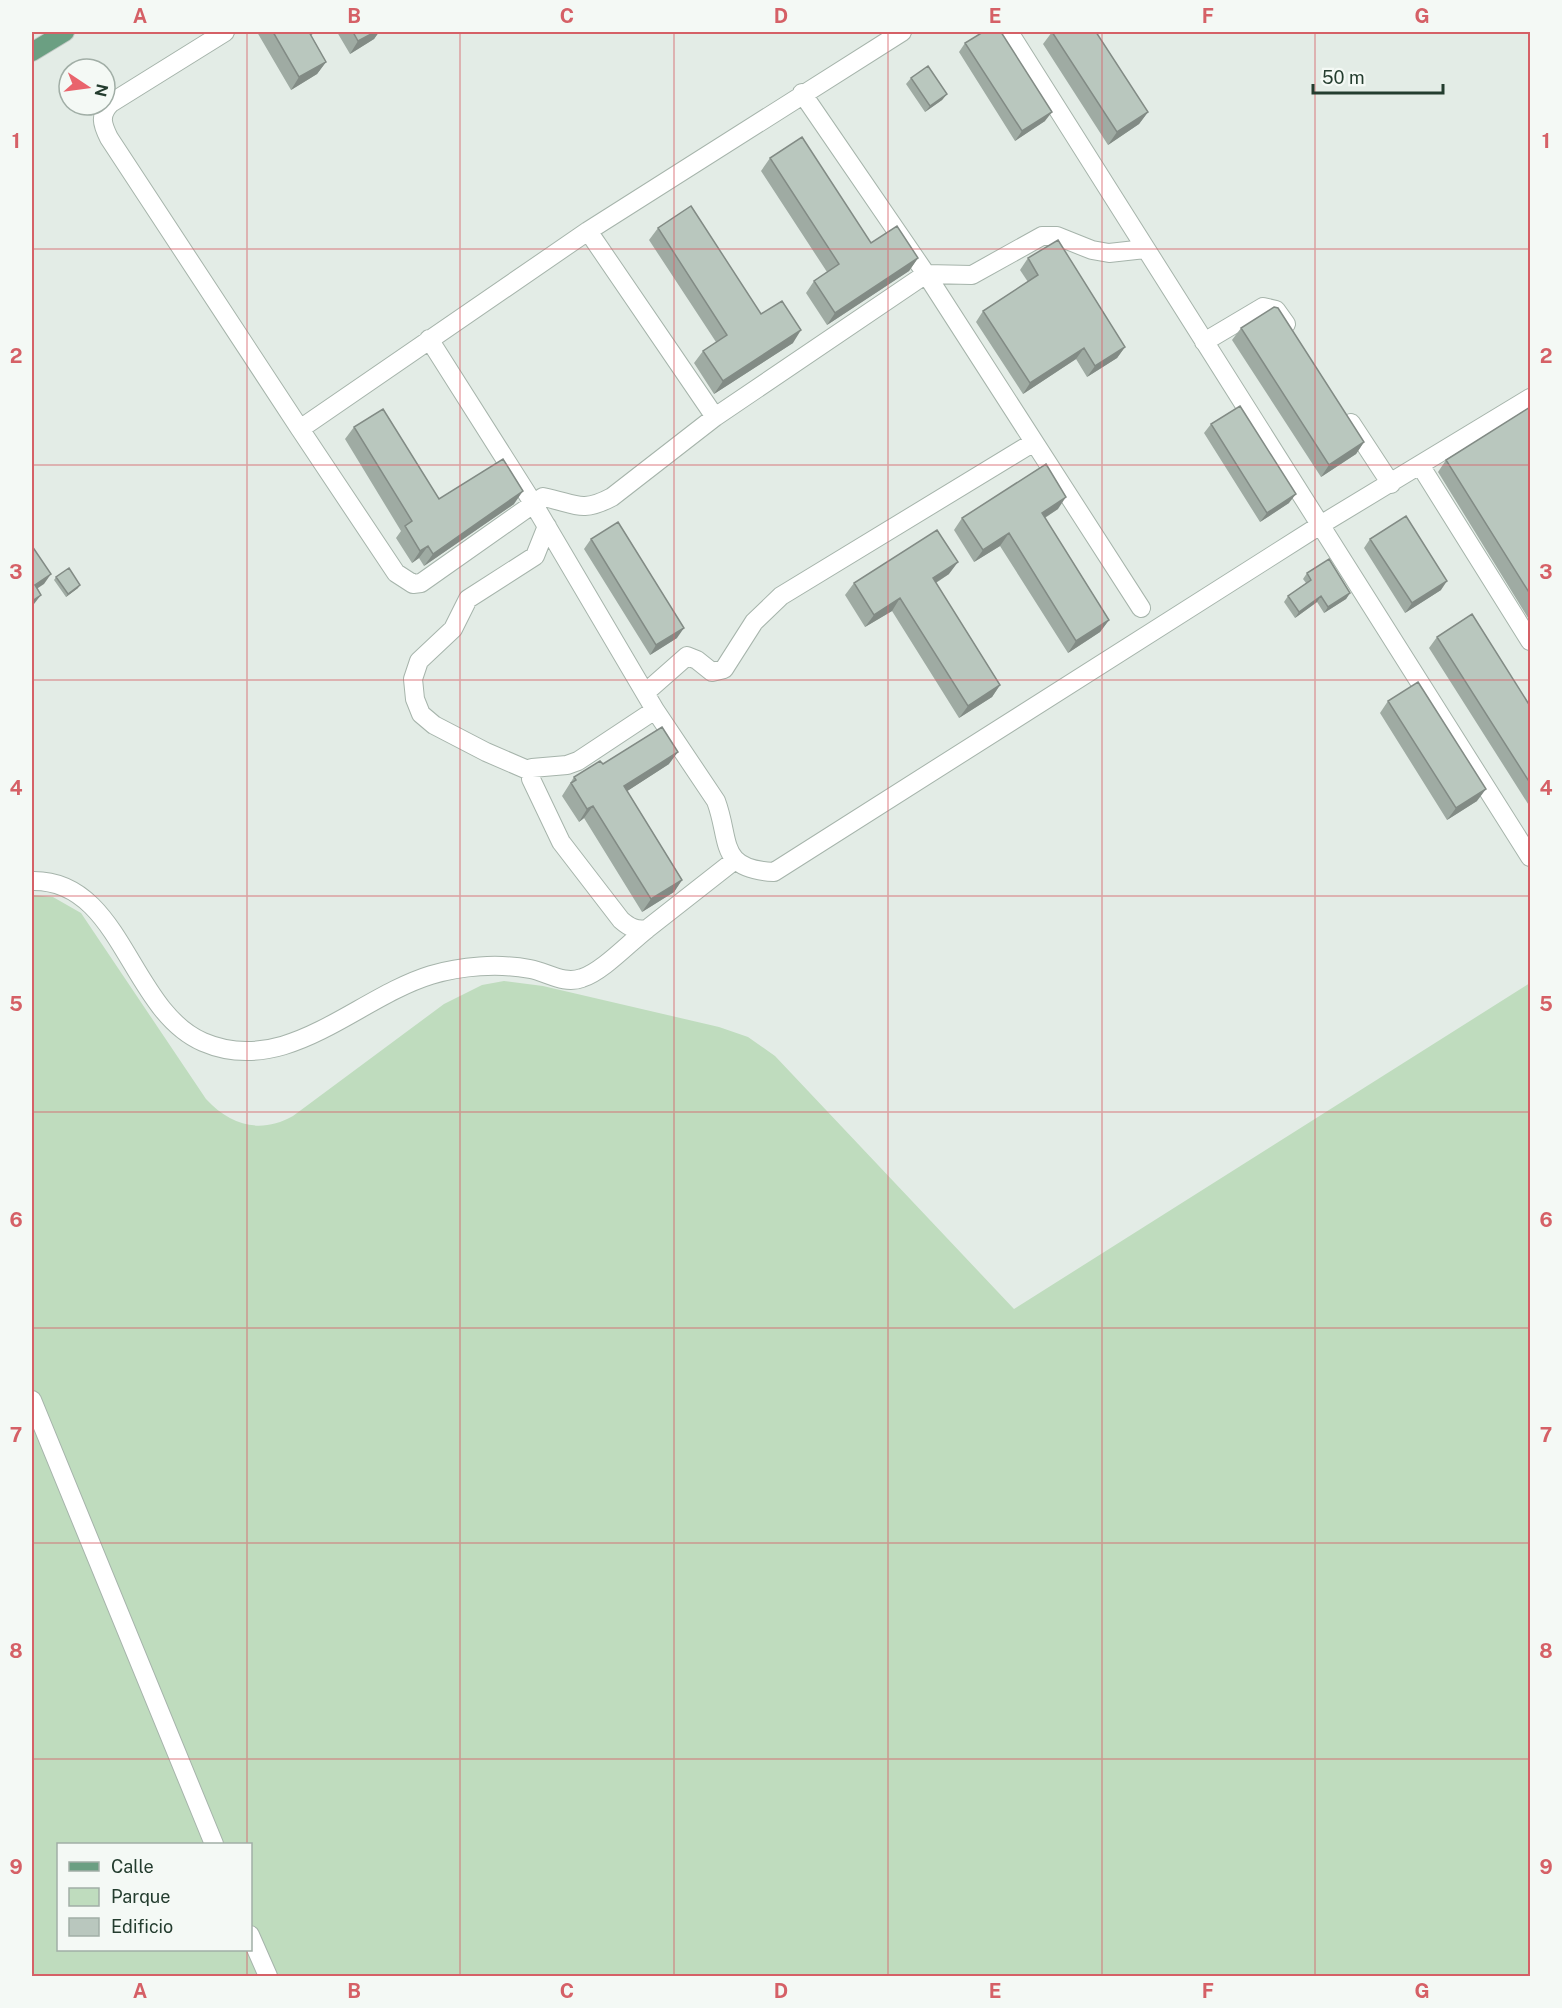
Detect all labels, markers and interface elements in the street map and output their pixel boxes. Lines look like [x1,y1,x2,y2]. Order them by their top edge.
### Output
text: A [133,4,147,28]
text: B [347,4,361,28]
text: C [560,4,574,28]
text: D [774,4,788,28]
text: E [989,4,1001,28]
text: F [1202,4,1214,28]
text: G [1414,4,1430,28]
north arrow [57,57,117,117]
scale bar [1313,57,1444,95]
text: 50 m [1322,67,1365,88]
text: N [90,82,112,98]
text: 1 [12,129,20,153]
text: 1 [1542,129,1550,153]
text: 2 [10,344,22,368]
text: 2 [1540,344,1552,368]
text: 3 [9,560,23,584]
text: 3 [1539,560,1553,584]
text: 4 [9,776,23,800]
text: 4 [1539,776,1553,800]
text: 5 [9,992,23,1016]
text: 5 [1539,992,1553,1016]
text: 6 [9,1208,23,1232]
text: 6 [1539,1208,1553,1232]
text: 7 [10,1423,22,1447]
text: 7 [1540,1423,1552,1447]
text: 8 [9,1639,23,1663]
text: 8 [1539,1639,1553,1663]
legend [57,1843,252,1951]
text: 9 [9,1855,23,1879]
text: 9 [1539,1855,1553,1879]
text: Calle [111,1856,154,1877]
text: Parque [111,1886,171,1907]
text: Edificio [111,1916,173,1937]
text: A [133,1979,147,2003]
text: B [347,1979,361,2003]
text: C [560,1979,574,2003]
text: D [774,1979,788,2003]
text: E [989,1979,1001,2003]
text: F [1202,1979,1214,2003]
text: G [1414,1979,1430,2003]

